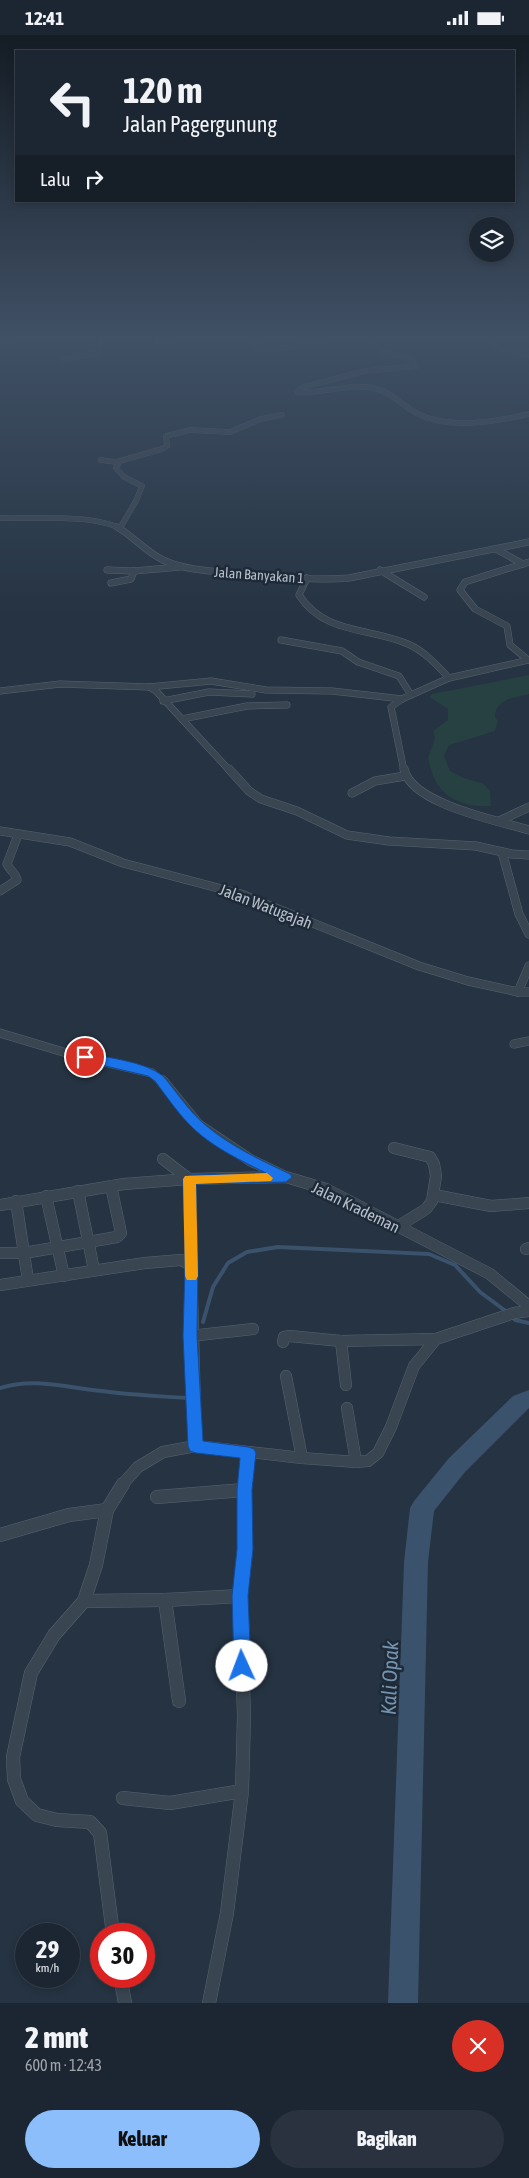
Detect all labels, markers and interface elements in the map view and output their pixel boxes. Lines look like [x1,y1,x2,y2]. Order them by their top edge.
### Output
text: 12:41 [25,7,64,29]
icon: left [40,70,105,135]
text: 120 m [123,70,202,110]
text: Jalan Pagergunung [123,111,277,137]
icon: right [80,165,108,193]
text: Lalu [40,168,70,190]
map controls [469,217,514,262]
button: layers [469,217,514,262]
street label: Jalan Banyakan 1 [214,564,304,586]
street label: Jalan Watugajah [217,880,315,933]
pin [64,1036,106,1078]
icon: arrive [71,1043,99,1071]
street label: Jalan Krademan [309,1178,403,1236]
position arrow [215,1639,267,1691]
water label: Kali Opak [376,1640,402,1715]
speed limit sign: 30 [90,1923,155,1988]
text: 29 [36,1935,59,1963]
text: km/h [36,1961,59,1975]
text: 2 mnt [25,2020,88,2054]
button: close [452,2020,504,2072]
text: 600 m · 12:43 [25,2056,102,2074]
button: Keluar [25,2110,260,2168]
button: Bagikan [270,2110,504,2168]

